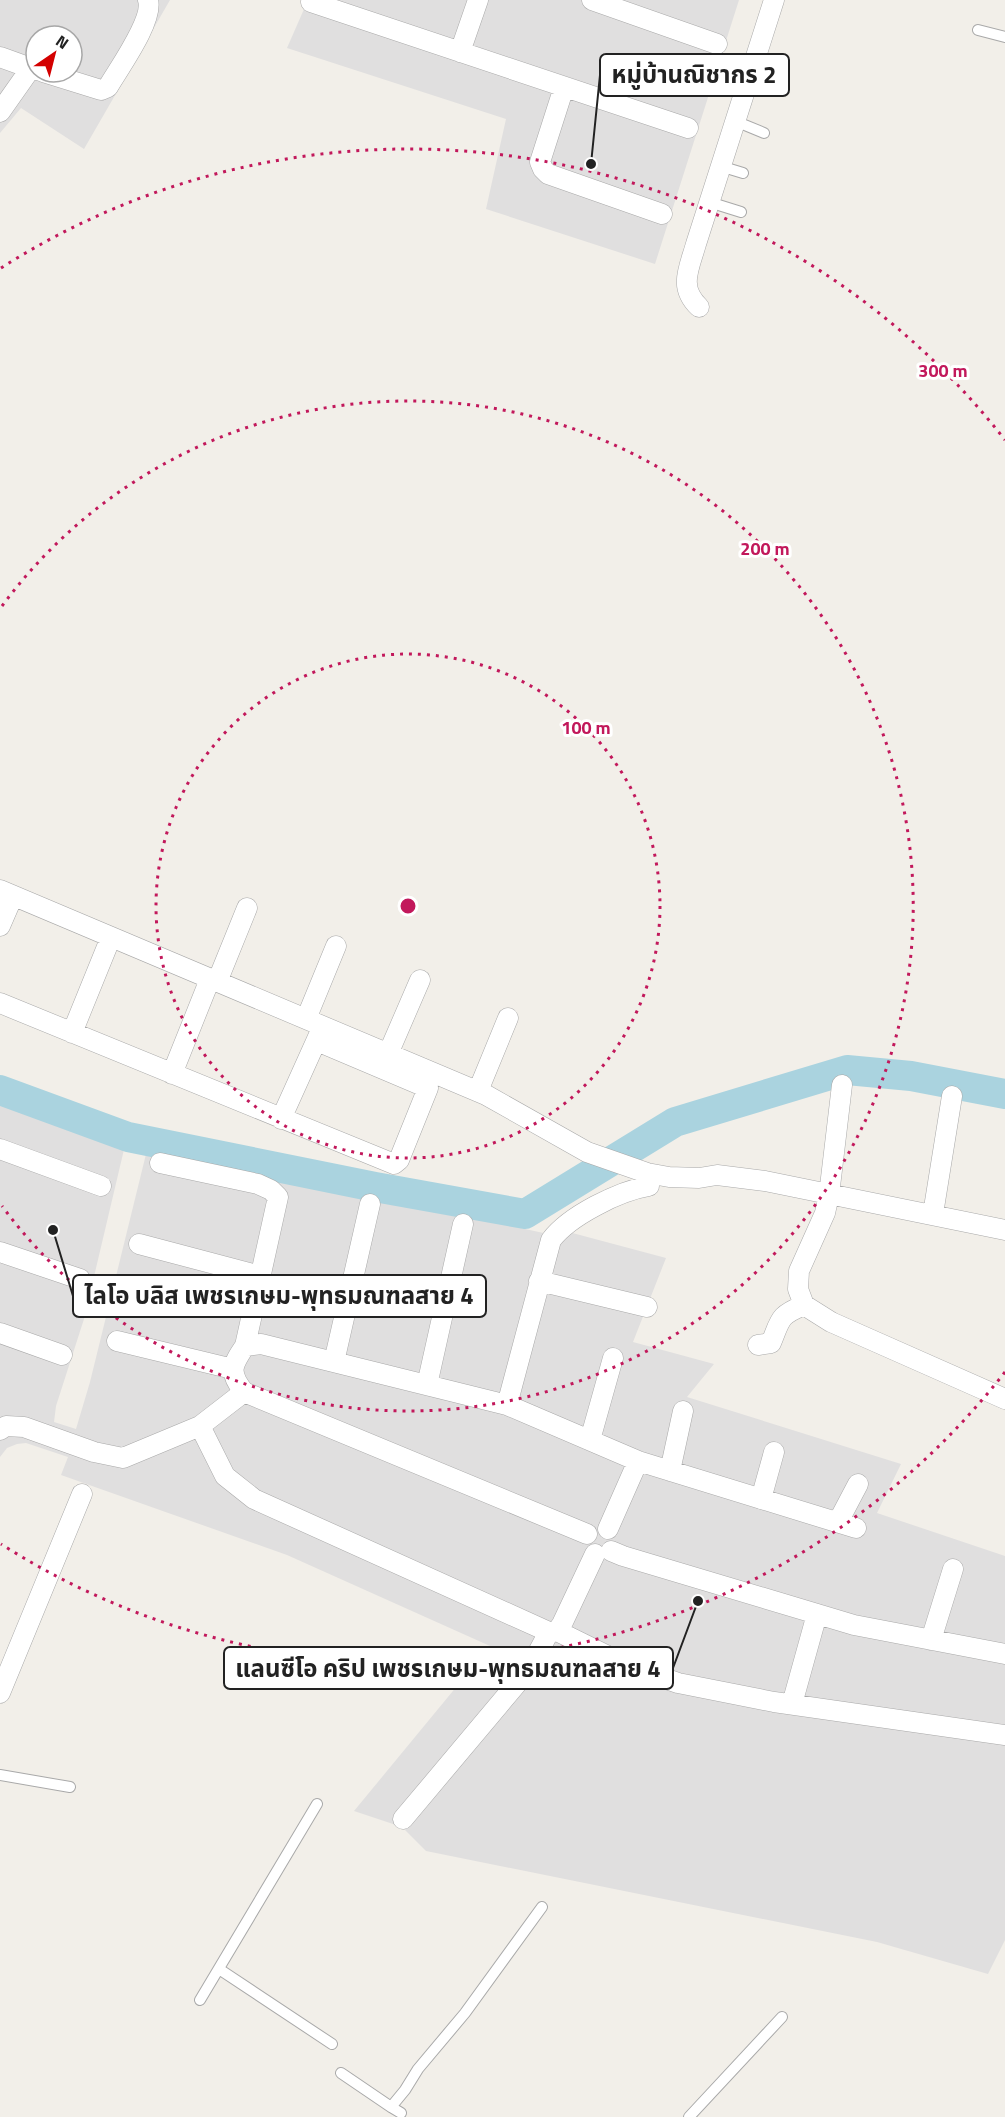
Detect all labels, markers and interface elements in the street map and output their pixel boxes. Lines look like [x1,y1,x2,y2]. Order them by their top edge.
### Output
north arrow [24,24,84,84]
text: N [51,29,74,55]
callout: หมู่บ้านณิชากร 2 [600,54,789,96]
text: หมู่บ้านณิชากร 2 [611,56,777,92]
text: 300 m [918,357,968,384]
text: 200 m [740,535,790,562]
text: 100 m [561,714,611,741]
centre of rings [398,896,418,916]
callout: ไลโอ บลิส เพชรเกษม-พุทธมณฑลสาย 4 [73,1275,486,1317]
text: ไลโอ บลิส เพชรเกษม-พุทธมณฑลสาย 4 [84,1277,474,1313]
callout: แลนซีโอ คริป เพชรเกษม-พุทธมณฑลสาย 4 [224,1647,673,1689]
text: แลนซีโอ คริป เพชรเกษม-พุทธมณฑลสาย 4 [235,1650,661,1686]

